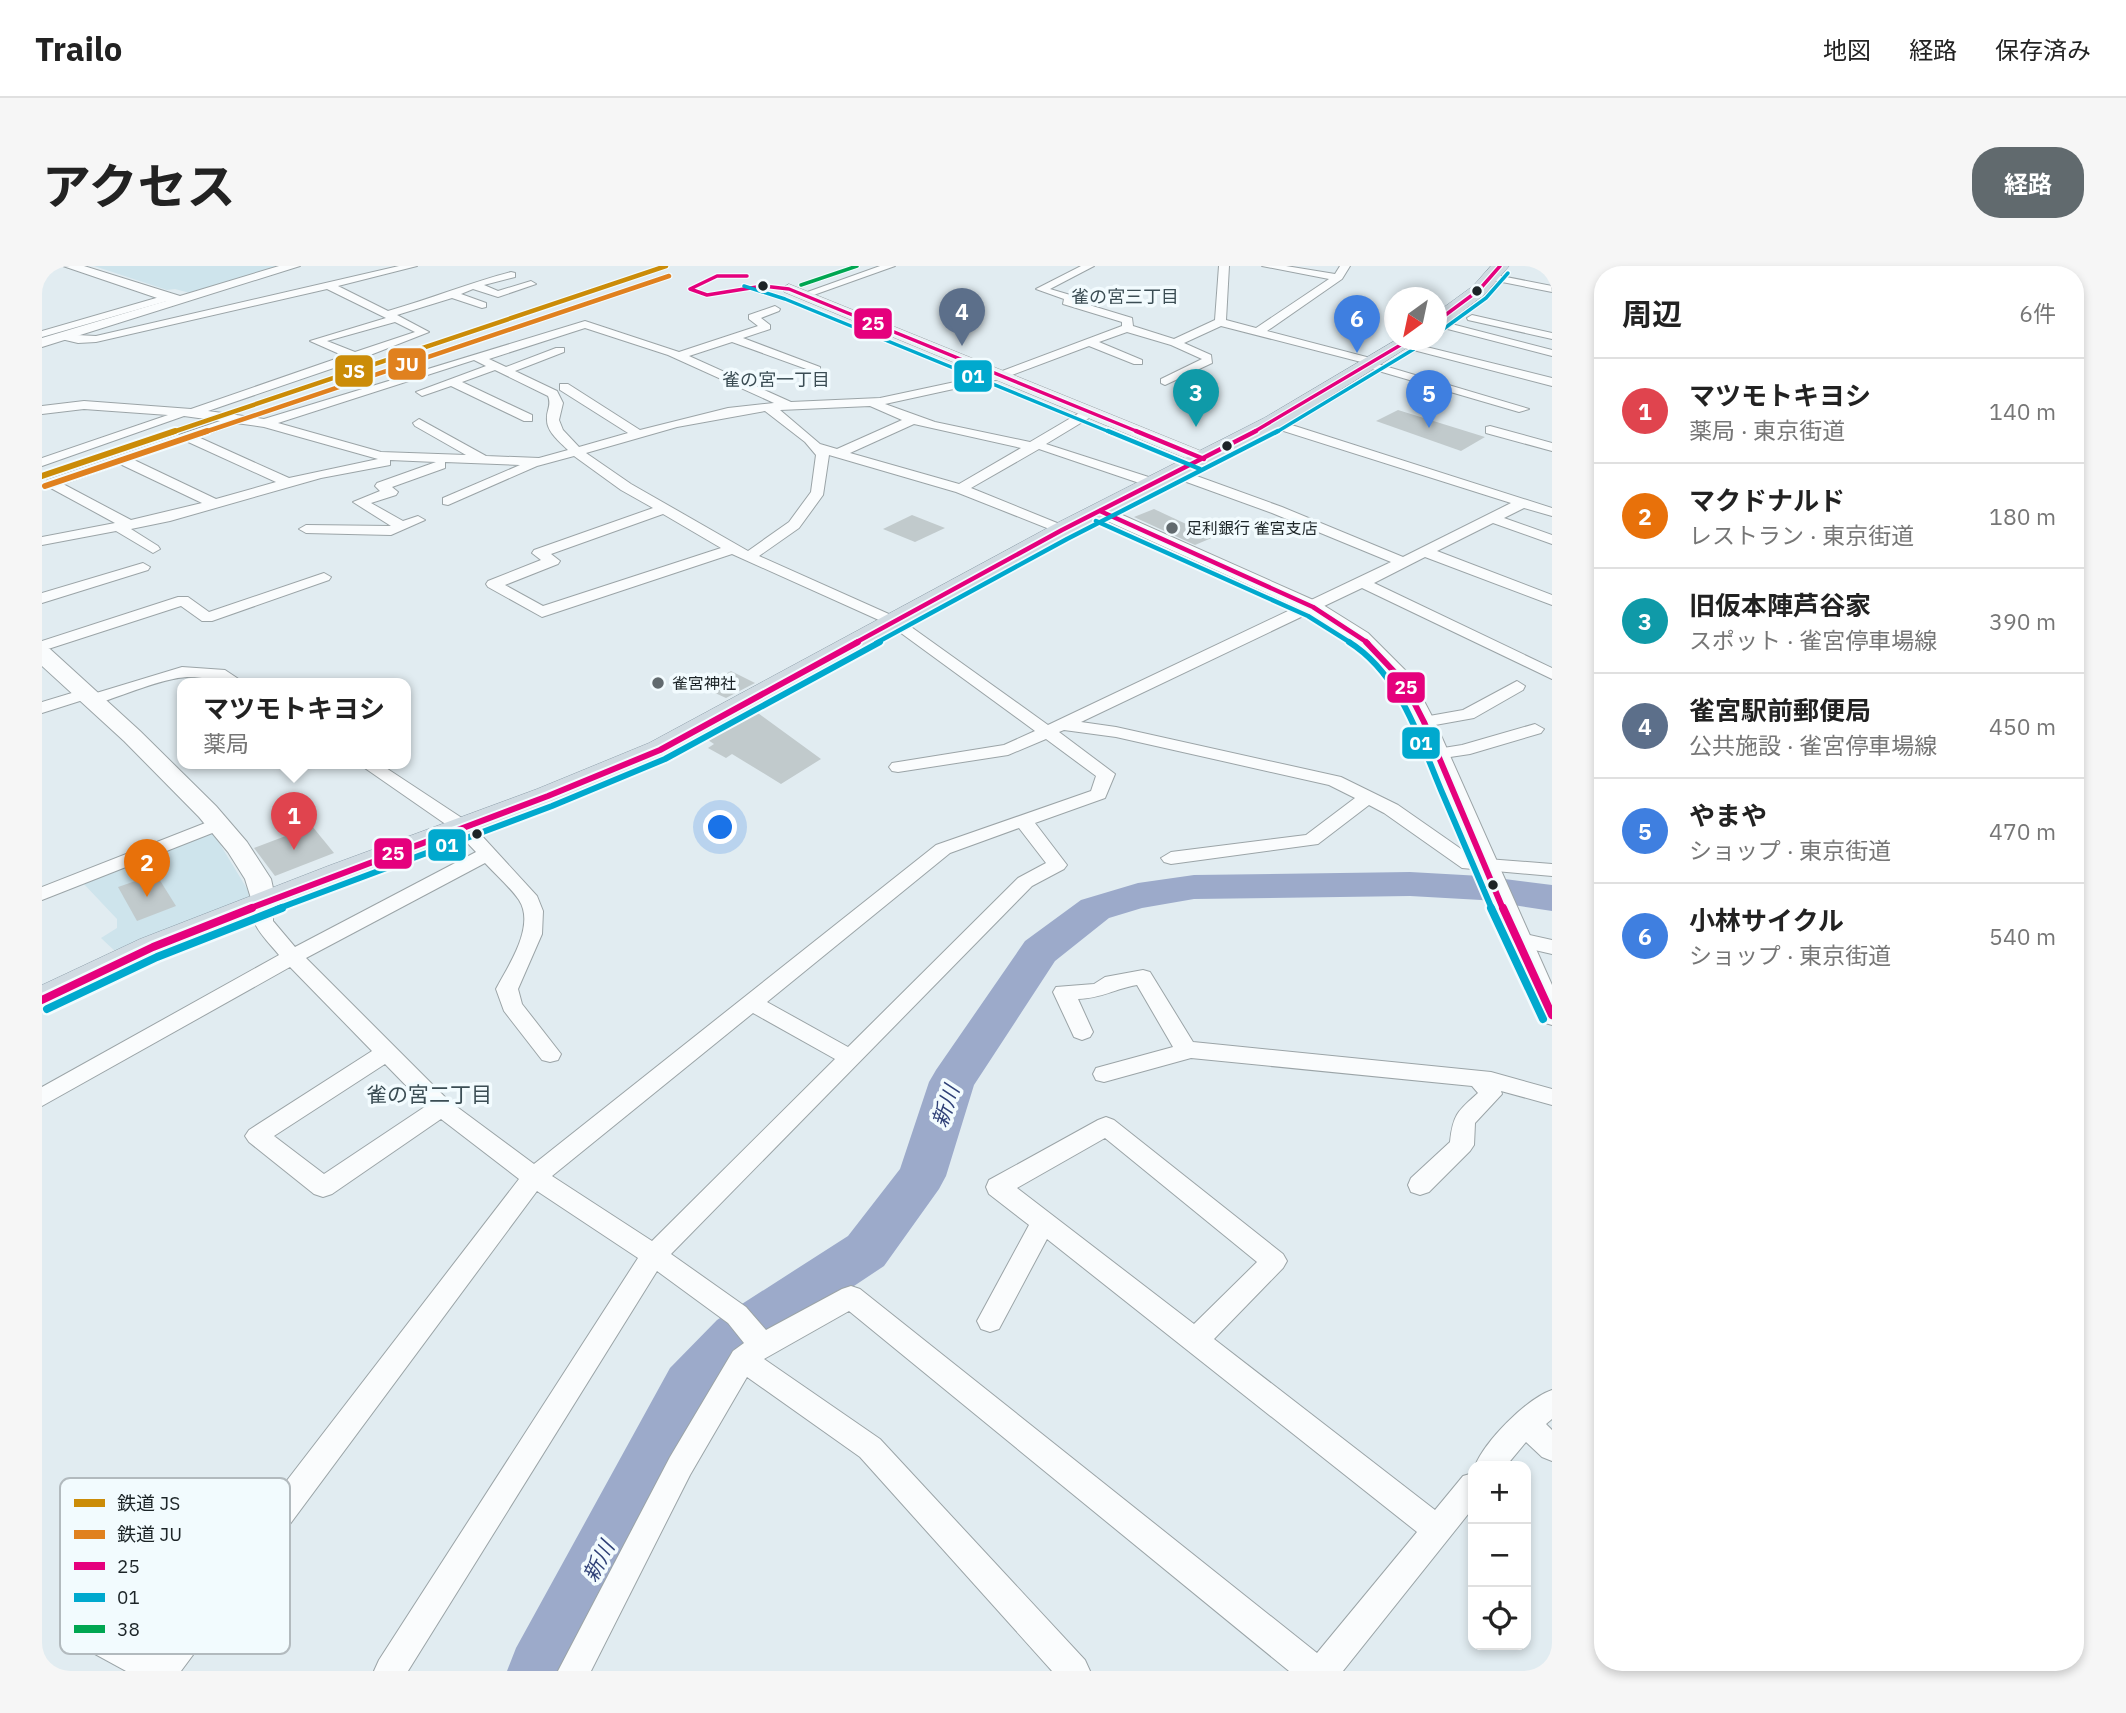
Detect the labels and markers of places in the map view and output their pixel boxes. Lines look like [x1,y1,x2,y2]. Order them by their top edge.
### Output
unlabelled marker [756,279,770,293]
unlabelled marker [1470,284,1484,298]
pin: 4 [939,288,985,346]
pin: 6 [1334,295,1380,353]
pin: 3 [1173,369,1219,427]
pin: 5 [1406,370,1452,428]
unlabelled marker [1220,439,1234,453]
place label: 足利銀行 雀宮支店 [1186,518,1318,538]
marker: 足利銀行 雀宮支店 [1164,520,1180,536]
place label: 雀宮神社 [672,673,736,693]
marker: 雀宮神社 [650,675,666,691]
pin: 1 [271,792,317,850]
unlabelled marker [470,827,484,841]
pin: 2 [124,839,170,897]
unlabelled marker [1486,878,1500,892]

